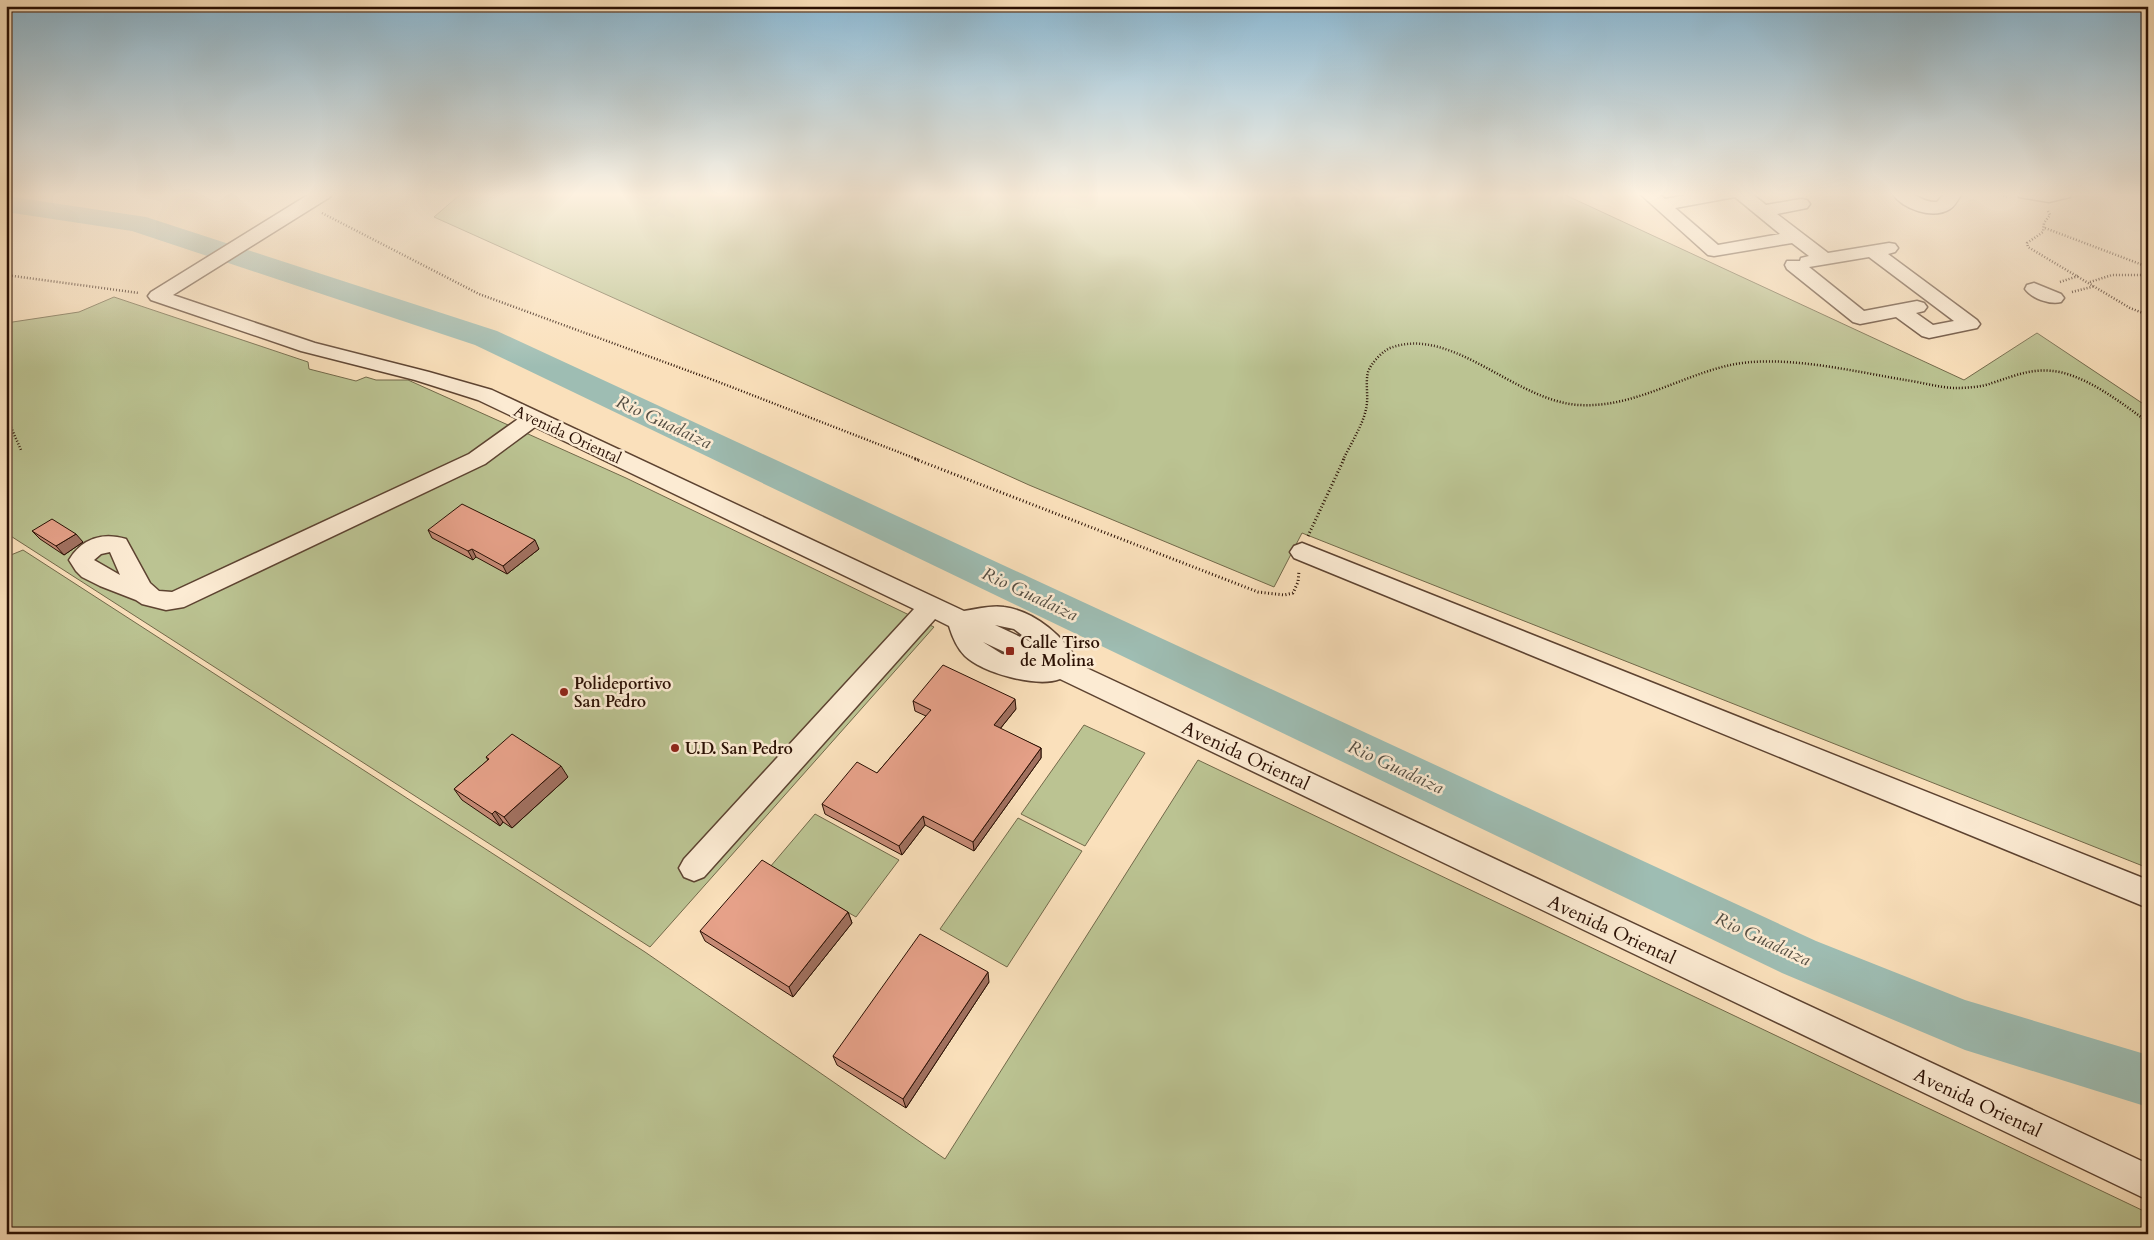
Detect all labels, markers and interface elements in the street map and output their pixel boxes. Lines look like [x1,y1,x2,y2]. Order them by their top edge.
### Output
water label: Rio Guadaiza [612,389,716,456]
street label: Avenida Oriental [510,400,625,470]
water label: Rio Guadaiza [978,561,1082,628]
place label: Calle Tirso de Molina [1020,632,1100,672]
marker: Calle Tirso de Molina [1004,645,1016,657]
place label: Polideportivo San Pedro [574,673,671,713]
marker: Polideportivo San Pedro [558,686,570,698]
street label: Avenida Oriental [1177,715,1314,797]
water label: Rio Guadaiza [1344,734,1448,801]
place label: U.D. San Pedro [685,738,793,760]
marker: U.D. San Pedro [669,742,681,754]
street label: Avenida Oriental [1543,889,1680,971]
water label: Rio Guadaiza [1711,906,1815,973]
street label: Avenida Oriental [1909,1062,2046,1144]

